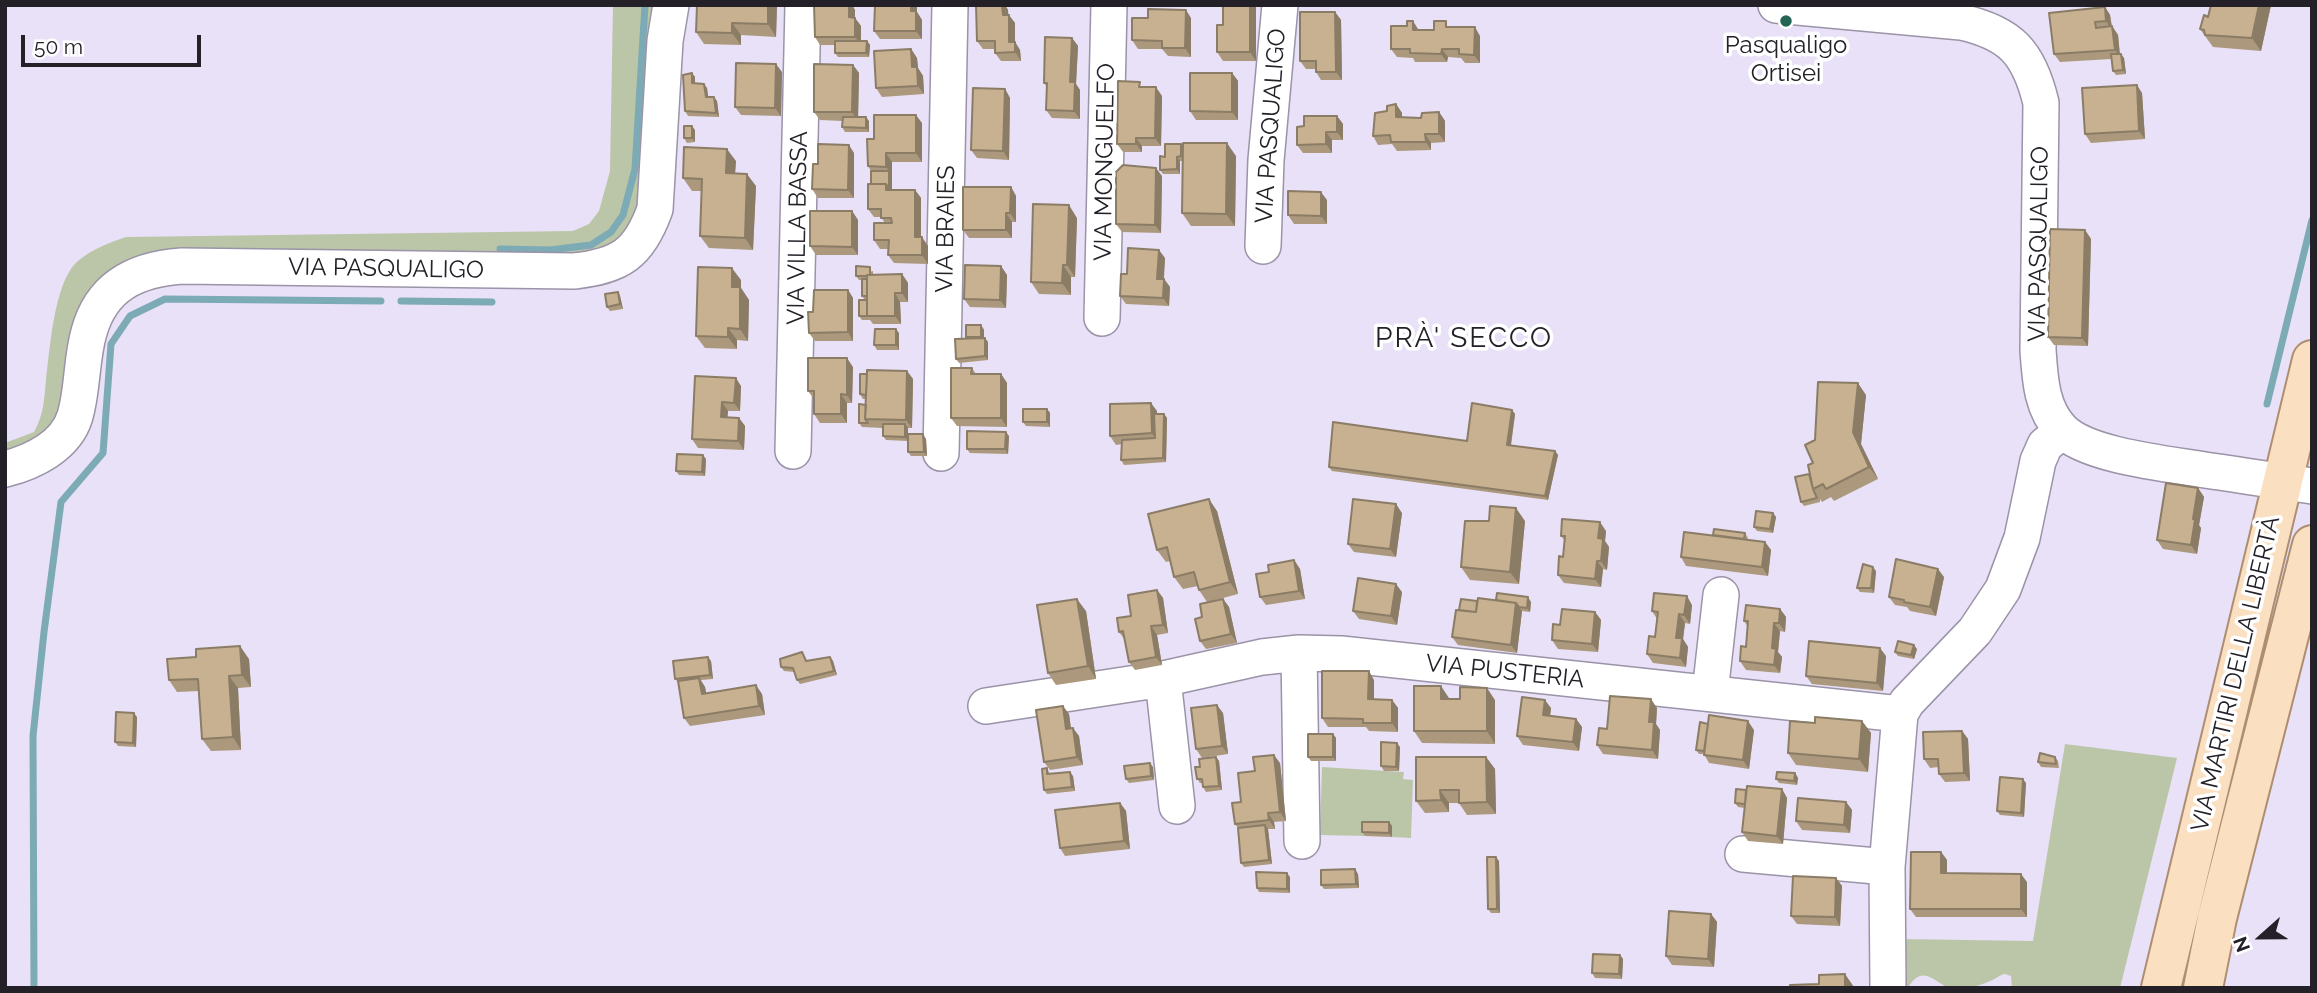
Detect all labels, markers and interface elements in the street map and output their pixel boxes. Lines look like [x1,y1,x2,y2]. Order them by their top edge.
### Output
marker: Pasqualigo Ortisei [1778,13,1794,29]
scale bar [24,21,205,65]
street label: VIA PASQUALIGO [1250,27,1292,225]
place label: Pasqualigo Ortisei [1725,32,1847,88]
text: 50 m [34,34,83,59]
street label: VIA MONGUELFO [1089,63,1121,261]
street label: VIA VILLA BASSA [782,131,814,325]
street label: VIA PASQUALIGO [2023,146,2055,342]
street label: VIA BRAIES [930,165,962,293]
street label: VIA PASQUALIGO [288,253,484,285]
district label: PRÀ' SECCO [1376,322,1552,356]
street label: VIA MARTIRI DELLA LIBERTÀ [2186,513,2286,835]
street label: VIA PUSTERIA [1424,649,1586,695]
north arrow [2226,902,2296,972]
text: N [2229,934,2254,955]

